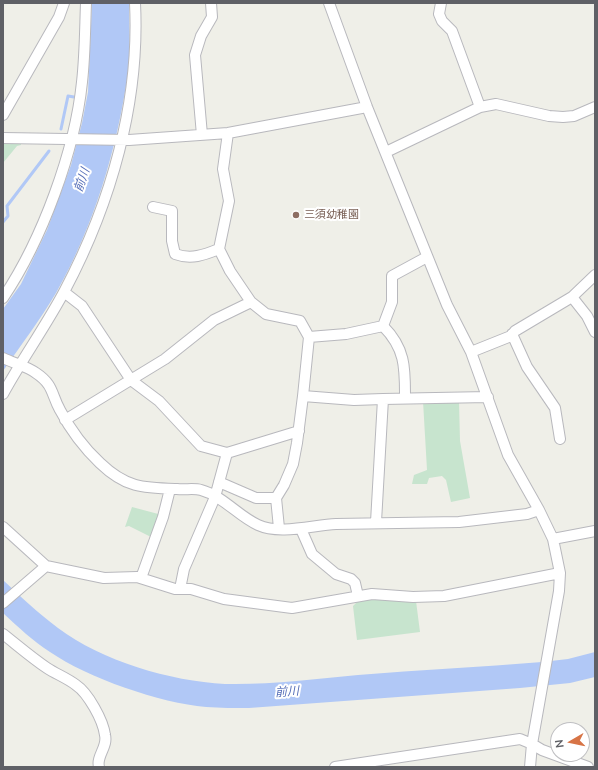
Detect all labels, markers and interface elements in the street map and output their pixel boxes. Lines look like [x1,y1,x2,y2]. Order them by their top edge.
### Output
water label: 前川 [71,166,93,194]
place label: 三須幼稚園 [304,208,359,222]
marker: 三須幼稚園 [291,210,301,220]
water label: 前川 [275,684,299,700]
north arrow [550,722,590,762]
text: N [552,739,567,749]

